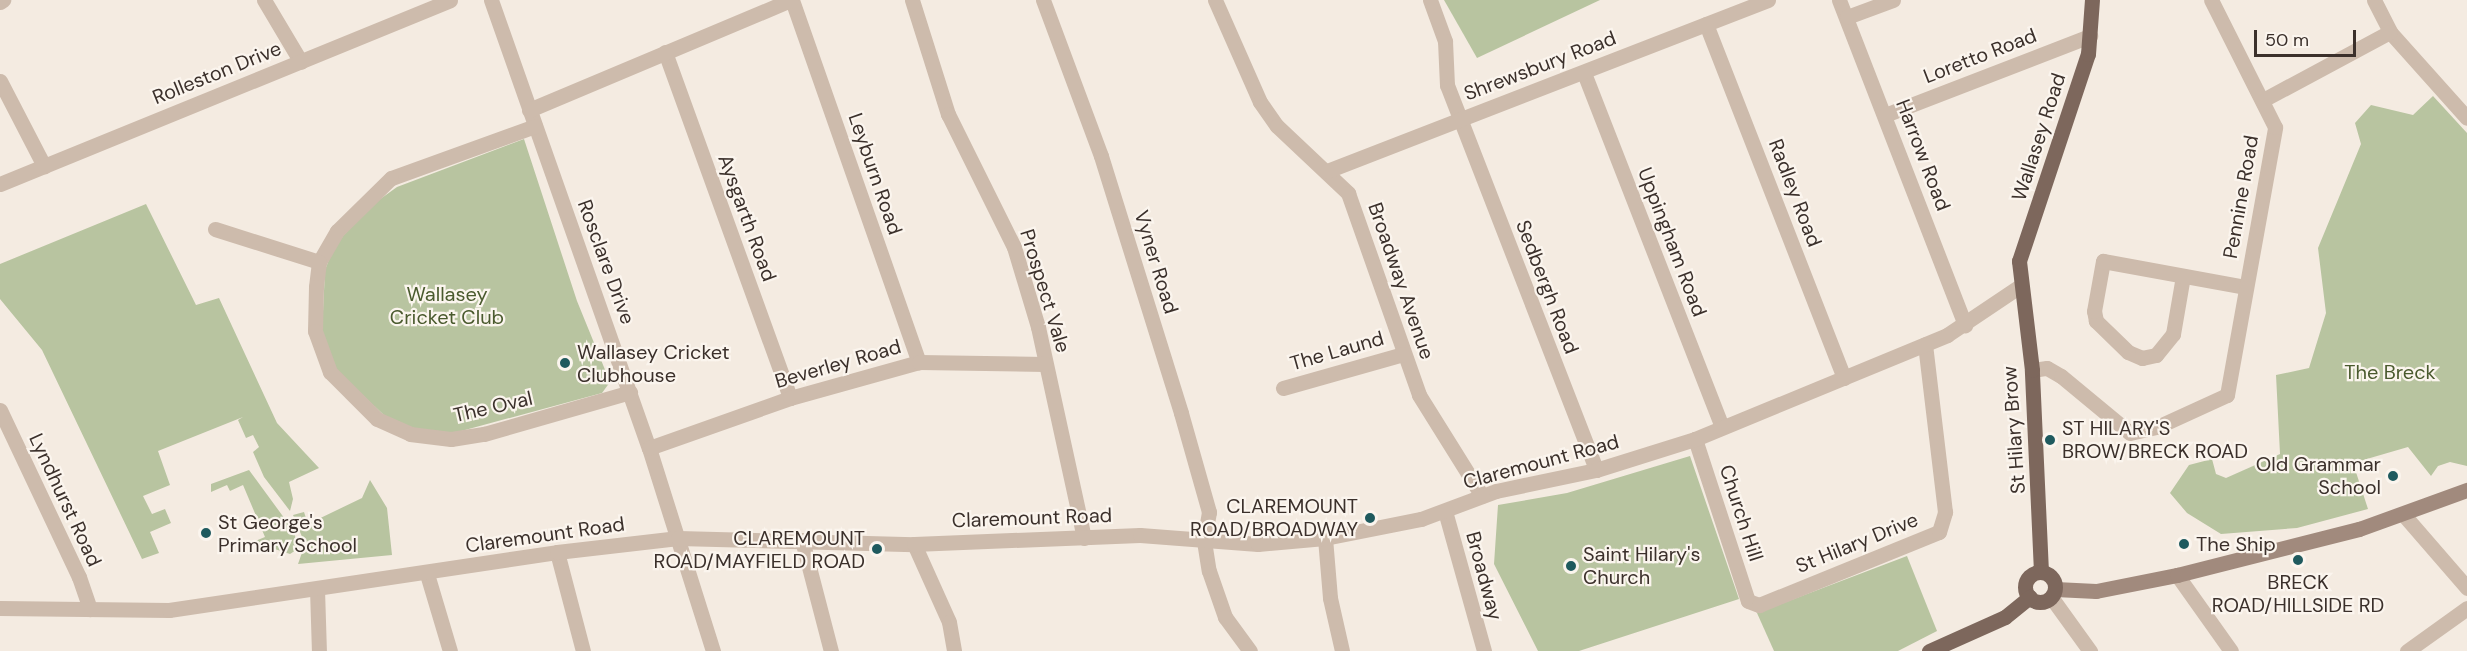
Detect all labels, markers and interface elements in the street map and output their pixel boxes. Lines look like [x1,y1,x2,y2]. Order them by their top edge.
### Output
scale bar [2257,18,2359,56]
street label: Loretto Road [1920,23,2040,89]
street label: Shrewsbury Road [1461,26,1619,106]
text: 50 m [2265,28,2309,52]
street label: Rolleston Drive [149,36,285,110]
street label: Wallasey Road [2007,70,2071,204]
street label: Harrow Road [1891,96,1955,214]
street label: Leyburn Road [843,110,907,238]
street label: Pennine Road [2218,133,2264,261]
street label: Radley Road [1763,136,1827,250]
street label: Aysgarth Road [713,151,781,285]
street label: Uppingham Road [1633,164,1711,320]
street label: Rosclare Drive [572,196,640,328]
street label: Broadway Avenue [1363,199,1439,363]
street label: Vyner Road [1129,208,1183,316]
street label: Sedbergh Road [1511,217,1583,357]
street label: Prospect Vale [1015,226,1075,356]
park label: Wallasey Cricket Club [390,283,504,330]
street label: The Laund [1287,326,1387,376]
street label: Beverley Road [772,335,904,393]
place label: Wallasey Cricket Clubhouse [577,340,730,387]
marker: Wallasey Cricket Clubhouse [558,356,572,370]
park label: The Breck [2344,360,2436,384]
street label: St Hilary Brow [1998,365,2030,495]
street label: The Oval [451,386,535,428]
place label: ST HILARY'S BROW/BRECK ROAD [2062,416,2248,463]
street label: Lyndhurst Road [24,430,106,570]
street label: Claremount Road [1460,430,1622,494]
marker: ST HILARY'S BROW/BRECK ROAD [2043,433,2057,447]
place label: Old Grammar School [2256,452,2381,499]
street label: Church Hill [1714,462,1768,564]
marker: Old Grammar School [2386,469,2400,483]
place label: CLAREMOUNT ROAD/BROADWAY [1190,494,1358,541]
street label: Claremount Road [951,503,1113,533]
street label: St Hilary Drive [1792,508,1922,578]
place label: St George's Primary School [218,510,357,557]
marker: CLAREMOUNT ROAD/BROADWAY [1363,511,1377,525]
street label: Claremount Road [464,512,626,558]
marker: St George's Primary School [199,526,213,540]
place label: CLAREMOUNT ROAD/MAYFIELD ROAD [654,526,865,573]
street label: Broadway [1461,529,1507,623]
place label: The Ship [2196,532,2276,556]
marker: The Ship [2177,537,2191,551]
marker: CLAREMOUNT ROAD/MAYFIELD ROAD [870,542,884,556]
place label: Saint Hilary's Church [1583,542,1700,589]
marker: BRECK ROAD/HILLSIDE RD [2291,553,2305,567]
marker: Saint Hilary's Church [1564,559,1578,573]
place label: BRECK ROAD/HILLSIDE RD [2212,570,2384,617]

